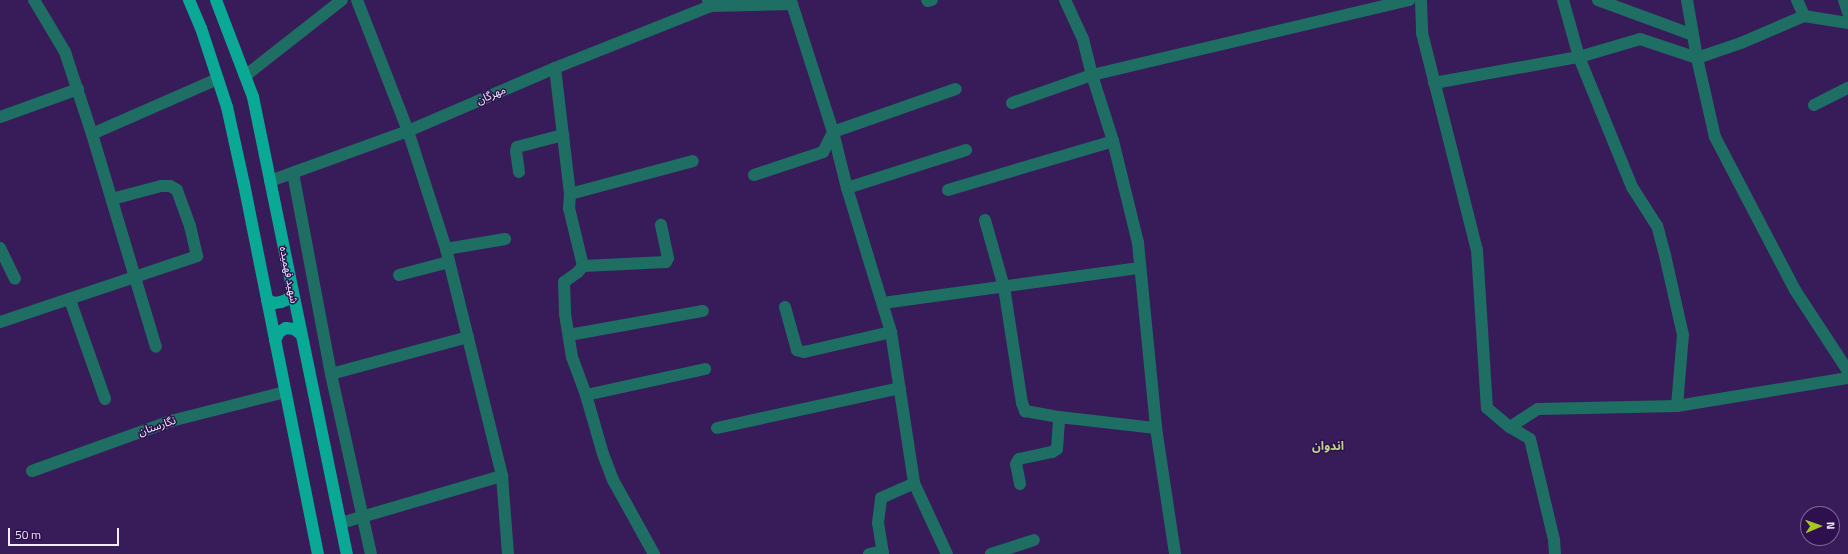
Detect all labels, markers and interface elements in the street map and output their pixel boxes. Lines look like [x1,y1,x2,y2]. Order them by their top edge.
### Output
street label: مهرگان [474,83,508,107]
street label: شهید فهمیده [277,245,301,305]
street label: نگارستان [136,413,178,439]
district label: اندوان [1312,439,1344,453]
north arrow [1800,506,1840,546]
scale bar [10,520,121,546]
text: N [1823,522,1839,530]
text: 50 m [15,525,41,544]

